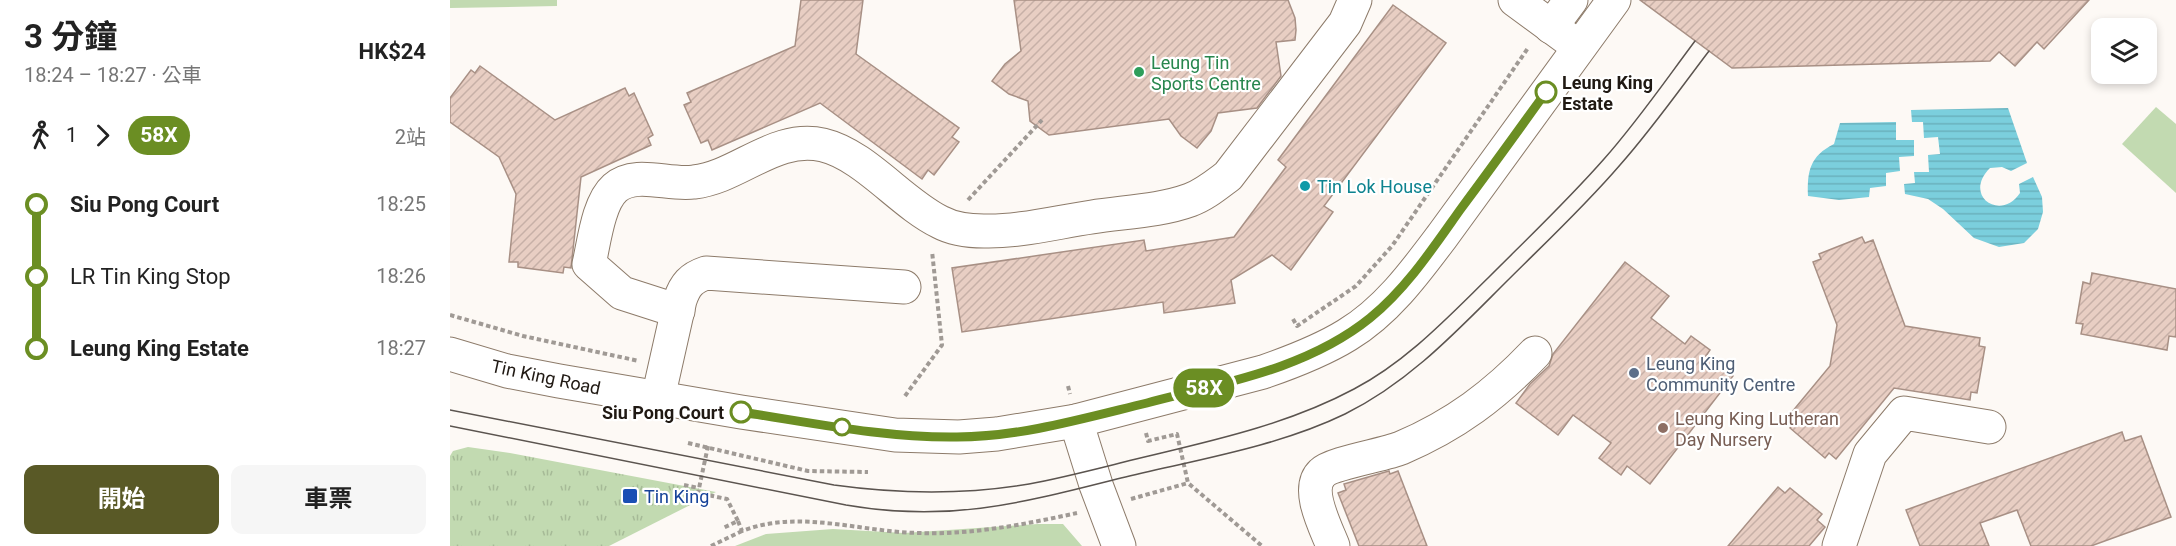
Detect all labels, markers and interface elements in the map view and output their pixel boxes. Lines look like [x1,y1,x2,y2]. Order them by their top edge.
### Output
text: 3 分鐘 [24,17,117,56]
map controls [2091,18,2157,84]
button: layers [2091,18,2157,84]
text: HK$24 [359,39,426,64]
place label: Leung Tin Sports Centre [1151,52,1261,94]
text: 18:24 – 18:27 · 公車 [24,63,202,87]
marker: Leung Tin Sports Centre [1132,65,1146,79]
place label: Leung King Estate [1562,72,1653,114]
marker: Leung King Estate [1535,81,1557,103]
icon: walk [24,119,57,152]
icon: forward [86,119,119,152]
text: 1 [66,123,77,147]
text: 58X [140,123,178,147]
text: 2站 [395,125,426,149]
place label: Tin Lok House [1317,176,1432,197]
marker: Tin Lok House [1298,179,1312,193]
text: Siu Pong Court [70,192,219,217]
text: 18:25 [376,192,426,216]
text: LR Tin King Stop [70,264,231,289]
text: 18:26 [376,264,426,288]
text: Leung King Estate [70,336,249,361]
text: 18:27 [376,336,426,360]
place label: Leung King Community Centre [1646,353,1795,395]
street label: Tin King Road [490,355,602,399]
marker: Leung King Community Centre [1627,366,1641,380]
line badge: 58X [1170,368,1239,408]
text: 58X [1185,376,1223,400]
marker: Siu Pong Court [730,401,752,423]
place label: Siu Pong Court [602,402,724,423]
place label: Leung King Lutheran Day Nursery [1675,408,1839,450]
unlabelled marker [833,418,851,436]
marker: Leung King Lutheran Day Nursery [1656,421,1670,435]
button: 開始 [24,465,219,534]
button: 車票 [231,465,426,534]
place label: Tin King [644,486,709,507]
marker: Tin King [621,487,639,505]

